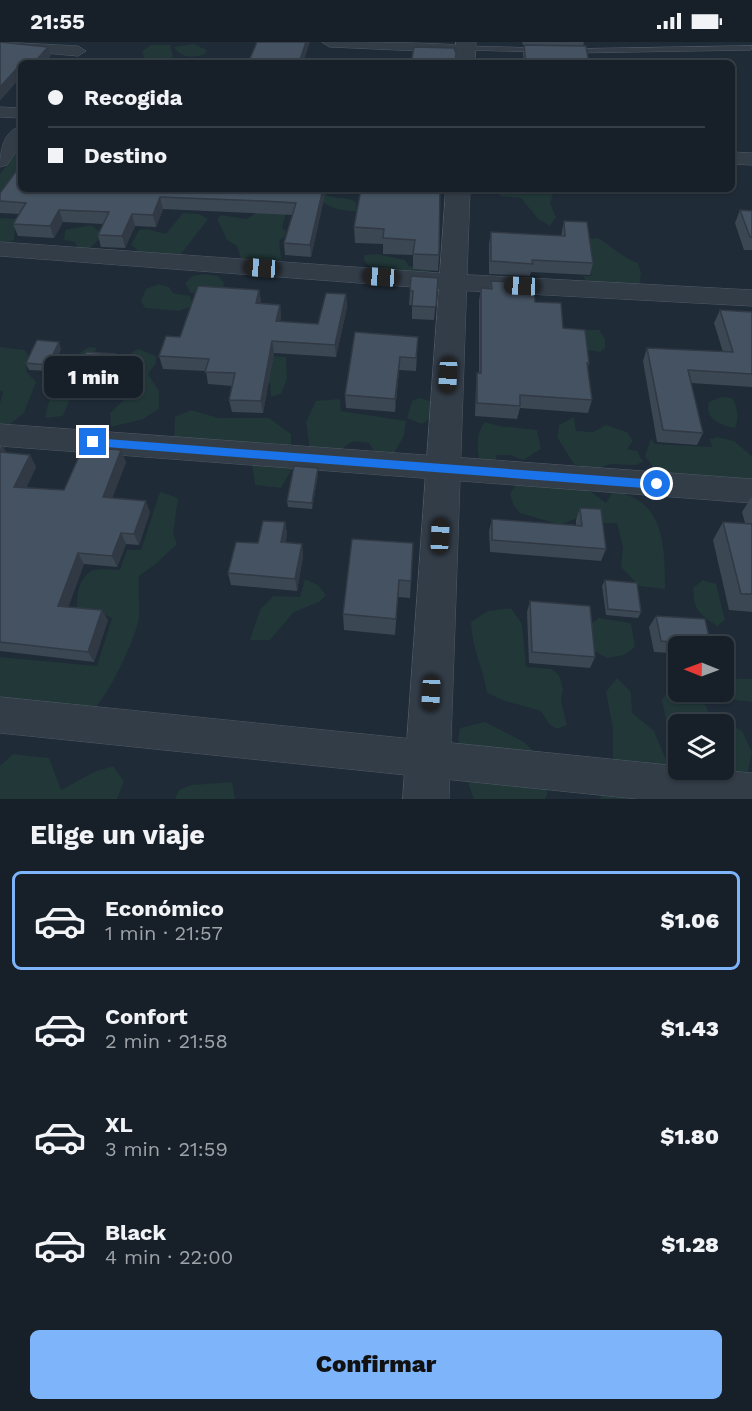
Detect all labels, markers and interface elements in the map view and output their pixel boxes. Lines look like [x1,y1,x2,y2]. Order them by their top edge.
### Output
text: 21:55 [30,9,85,34]
text: Recogida [84,85,183,110]
text: Destino [84,143,167,168]
car [243,258,281,278]
car [362,267,400,287]
car [504,276,540,296]
callout: 1 min [44,355,142,397]
car [438,357,458,393]
text: 1 min [68,365,119,389]
route end [79,428,106,455]
route start [643,470,670,497]
car [430,518,450,554]
north arrow [668,636,734,702]
map controls [668,636,734,780]
car [421,675,441,711]
button: layers [668,714,734,780]
text: Elige un viaje [30,819,205,851]
icon: car [33,894,87,948]
text: Económico [105,896,224,921]
text: $1.06 [661,908,719,933]
text: 1 min · 21:57 [105,921,223,945]
icon: car [33,1002,87,1056]
text: Confort [105,1004,188,1029]
text: $1.43 [661,1016,719,1041]
text: 2 min · 21:58 [105,1029,228,1053]
icon: car [33,1110,87,1164]
text: XL [105,1112,133,1137]
text: $1.80 [660,1124,719,1149]
text: 3 min · 21:59 [105,1137,228,1161]
icon: car [33,1218,87,1272]
text: Black [105,1220,166,1245]
text: $1.28 [661,1232,719,1257]
text: 4 min · 22:00 [105,1245,233,1269]
button: Confirmar [30,1330,722,1399]

